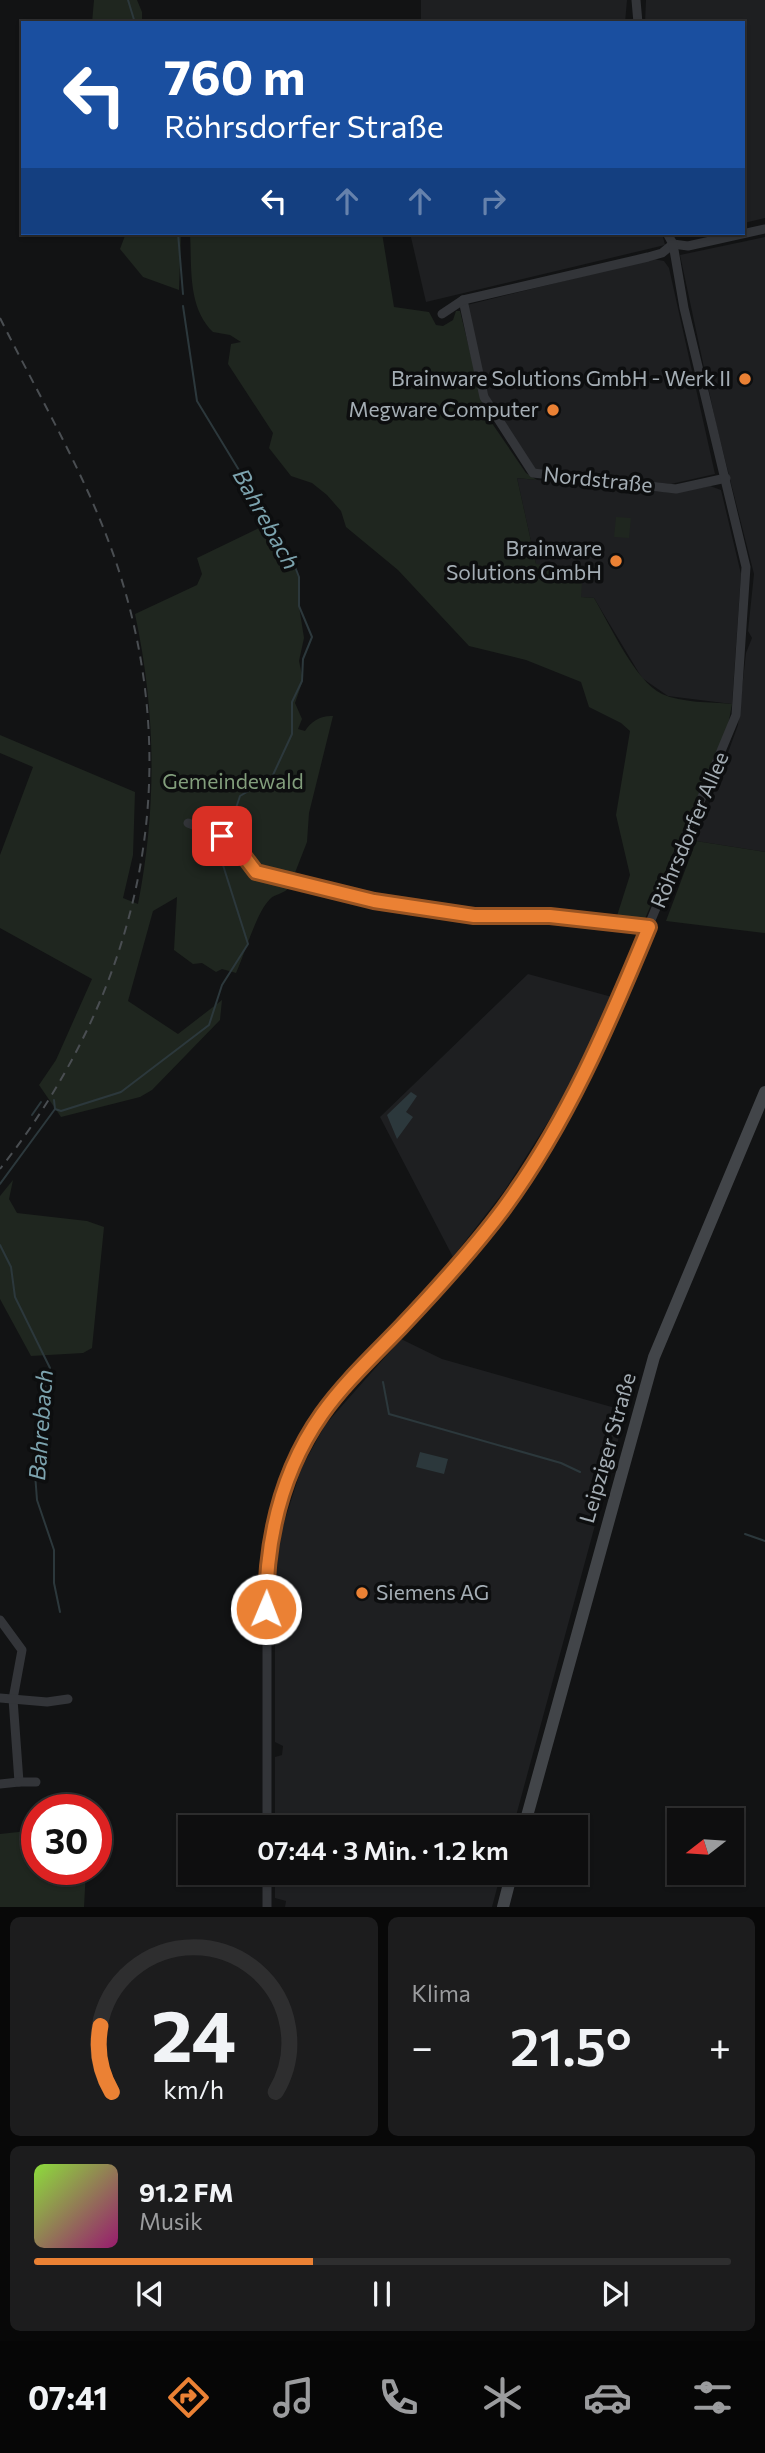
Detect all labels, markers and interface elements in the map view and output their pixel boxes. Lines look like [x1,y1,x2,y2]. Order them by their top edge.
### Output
text: 760 m [164,45,306,105]
icon: left [49,49,140,140]
text: Röhrsdorfer Straße [164,105,444,145]
icon: left [255,182,293,220]
icon: ahead [328,182,366,220]
icon: ahead [401,182,439,220]
icon: right [474,182,512,220]
place label: Brainware Solutions GmbH - Werk II [391,365,731,390]
marker: Brainware Solutions GmbH - Werk II [737,371,753,387]
place label: Megware Computer [348,396,539,421]
marker: Megware Computer [545,402,561,418]
street label: Nordstraße [542,460,654,497]
water label: Bahrebach [228,463,306,574]
place label: Brainware Solutions GmbH [446,535,602,584]
marker: Brainware Solutions GmbH [608,553,624,569]
street label: Röhrsdorfer Allee [644,748,733,911]
park label: Gemeindewald [162,768,304,793]
pin [192,806,252,866]
icon: arrive [203,817,241,855]
water label: Bahrebach [22,1369,58,1481]
street label: Leipziger Straße [573,1370,640,1526]
position arrow [229,1572,303,1646]
place label: Siemens AG [376,1579,489,1604]
marker: Siemens AG [354,1585,370,1601]
speed limit sign: 30 [21,1794,112,1885]
north arrow [667,1808,744,1885]
map controls [667,1808,744,1885]
text: 07:44 · 3 Min. · 1.2 km [257,1834,509,1865]
text: Klima [412,1979,471,2007]
text: 24 [151,1989,236,2078]
text: 21.5° [510,2013,632,2077]
text: − [412,2022,433,2069]
text: + [709,2022,731,2069]
text: km/h [163,2074,224,2104]
text: 91.2 FM [139,2176,234,2207]
text: Musik [139,2207,203,2235]
icon: previous [131,2275,169,2313]
icon: pause [363,2275,401,2313]
icon: next [596,2275,634,2313]
icon: directions [164,2373,213,2422]
icon: music [269,2373,318,2422]
icon: phone [374,2373,423,2422]
icon: climate [478,2373,527,2422]
icon: car [583,2373,632,2422]
icon: filters [688,2373,737,2422]
text: 07:41 [28,2377,108,2417]

